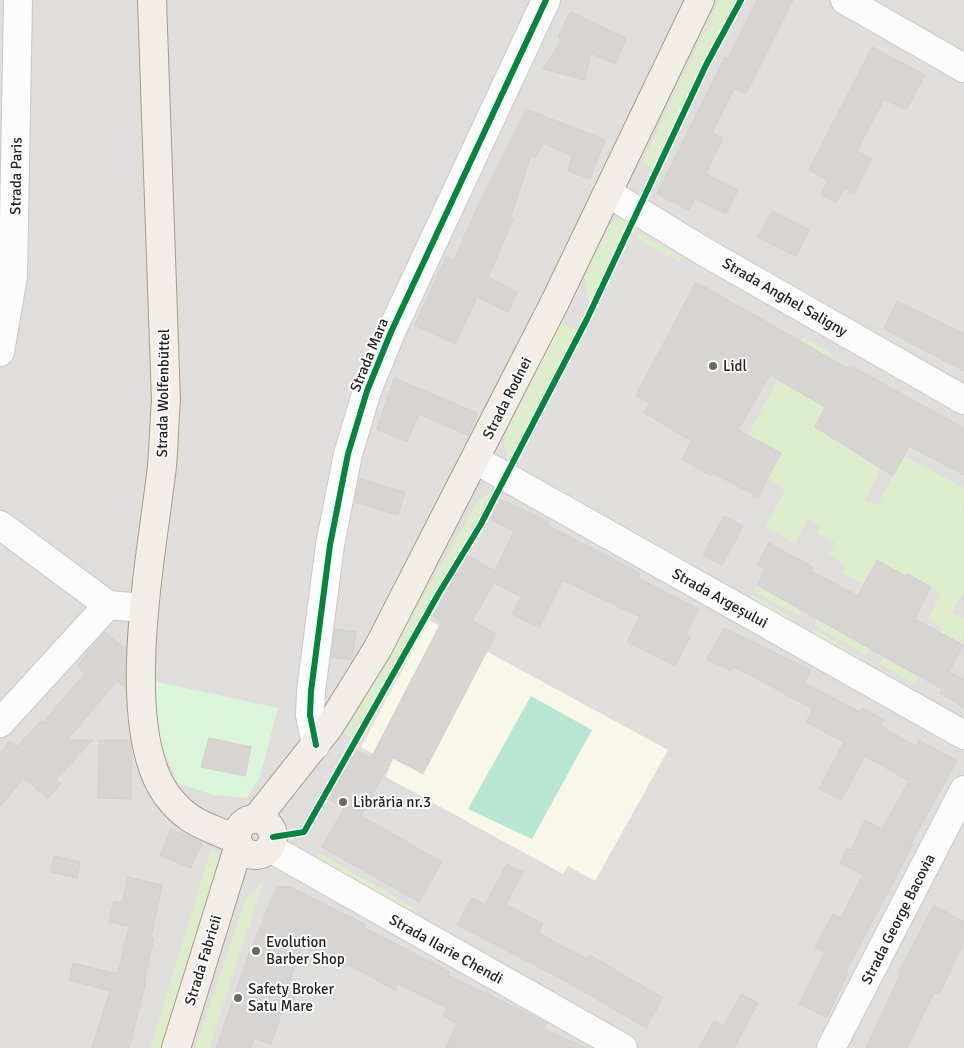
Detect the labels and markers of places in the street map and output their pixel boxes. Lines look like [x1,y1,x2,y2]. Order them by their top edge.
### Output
place label: Lidl [723,357,747,375]
marker: Lidl [707,360,719,372]
place label: Librăria nr.3 [353,793,431,811]
marker: Librăria nr.3 [337,796,349,808]
place label: Evolution Barber Shop [266,933,345,968]
marker: Evolution Barber Shop [250,945,262,957]
place label: Safety Broker Satu Mare [248,980,335,1015]
marker: Safety Broker Satu Mare [232,992,244,1004]

